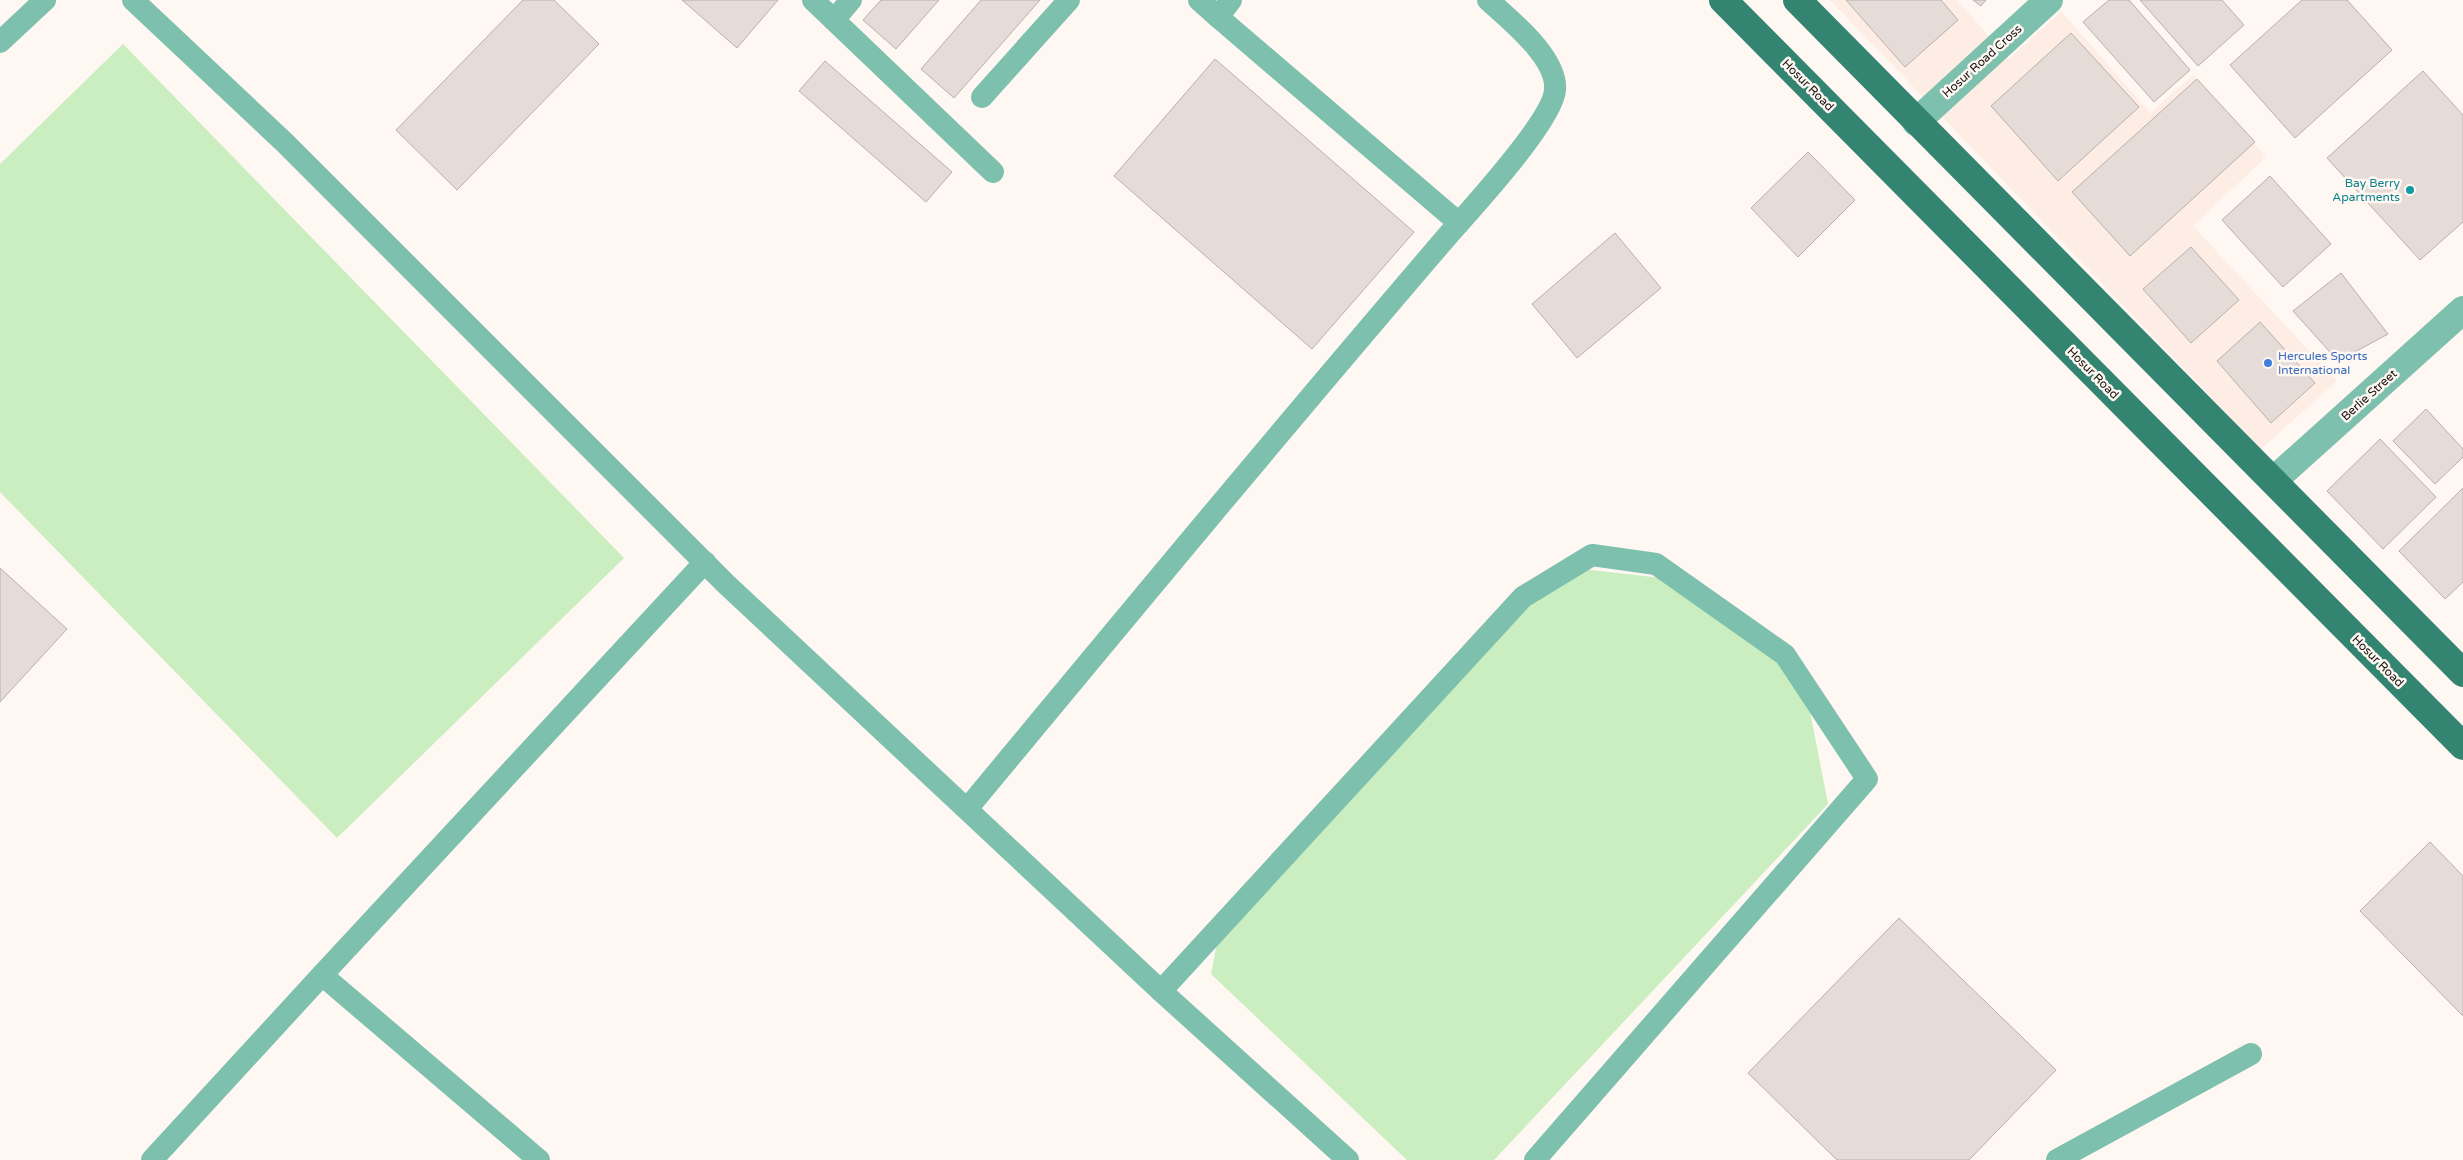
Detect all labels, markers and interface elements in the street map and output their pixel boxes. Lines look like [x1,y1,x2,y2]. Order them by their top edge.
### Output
street label: Hosur Road Cross [1940,22,2025,100]
street label: Hosur Road [1779,56,1837,114]
place label: Bay Berry Apartments [2332,176,2401,204]
marker: Bay Berry Apartments [2404,184,2416,196]
street label: Hosur Road [2064,344,2122,402]
place label: Hercules Sports International [2278,349,2368,377]
marker: Hercules Sports International [2262,357,2274,369]
street label: Berlie Street [2338,366,2400,424]
street label: Hosur Road [2349,632,2407,690]

